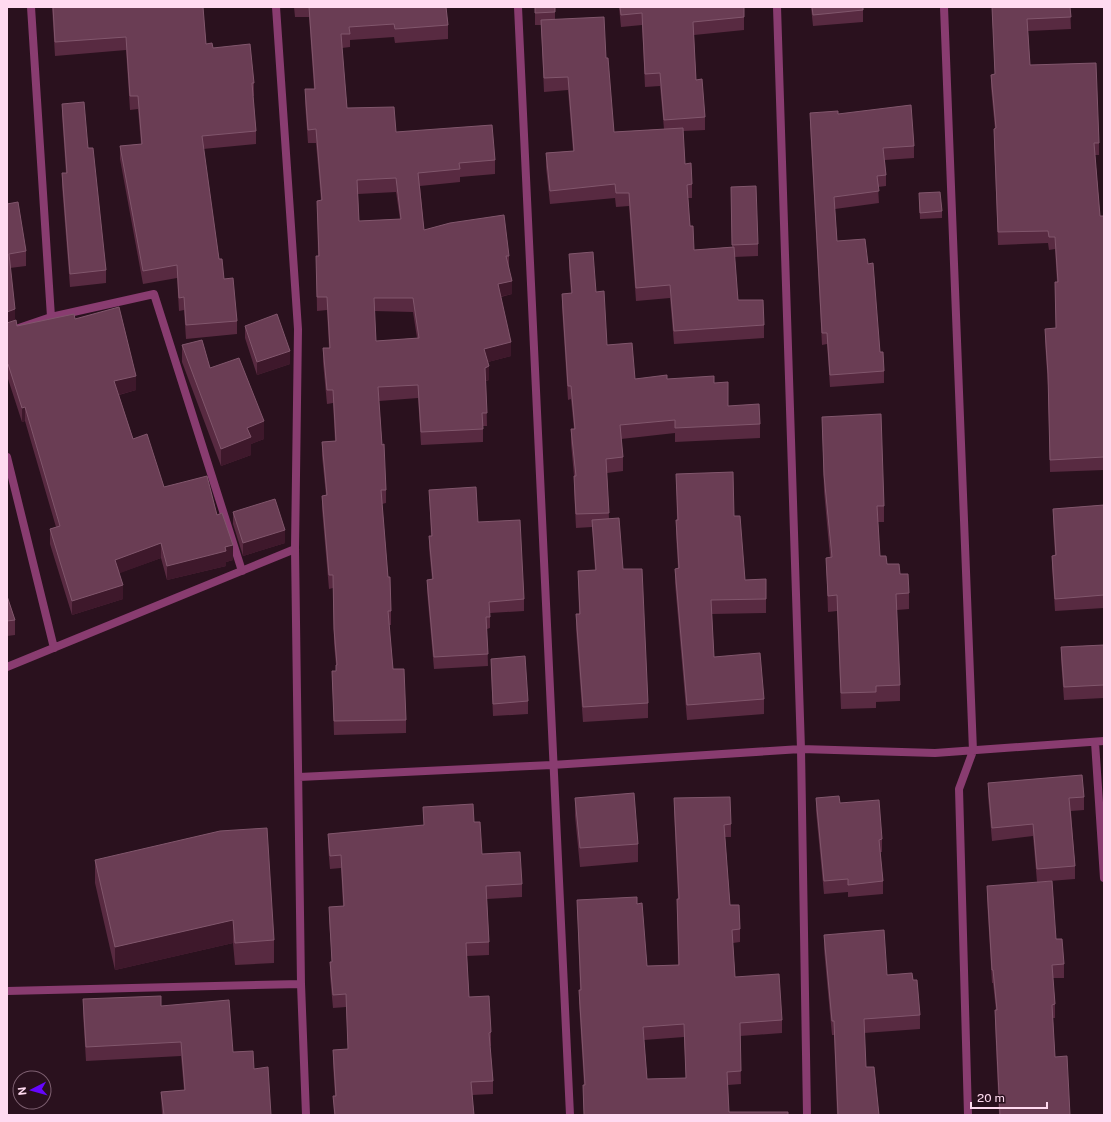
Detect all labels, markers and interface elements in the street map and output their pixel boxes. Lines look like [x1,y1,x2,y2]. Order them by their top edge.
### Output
north arrow [12,1070,52,1110]
scale bar [971,1084,1047,1110]
text: N [16,1086,28,1096]
text: 20 m [977,1091,1005,1105]

